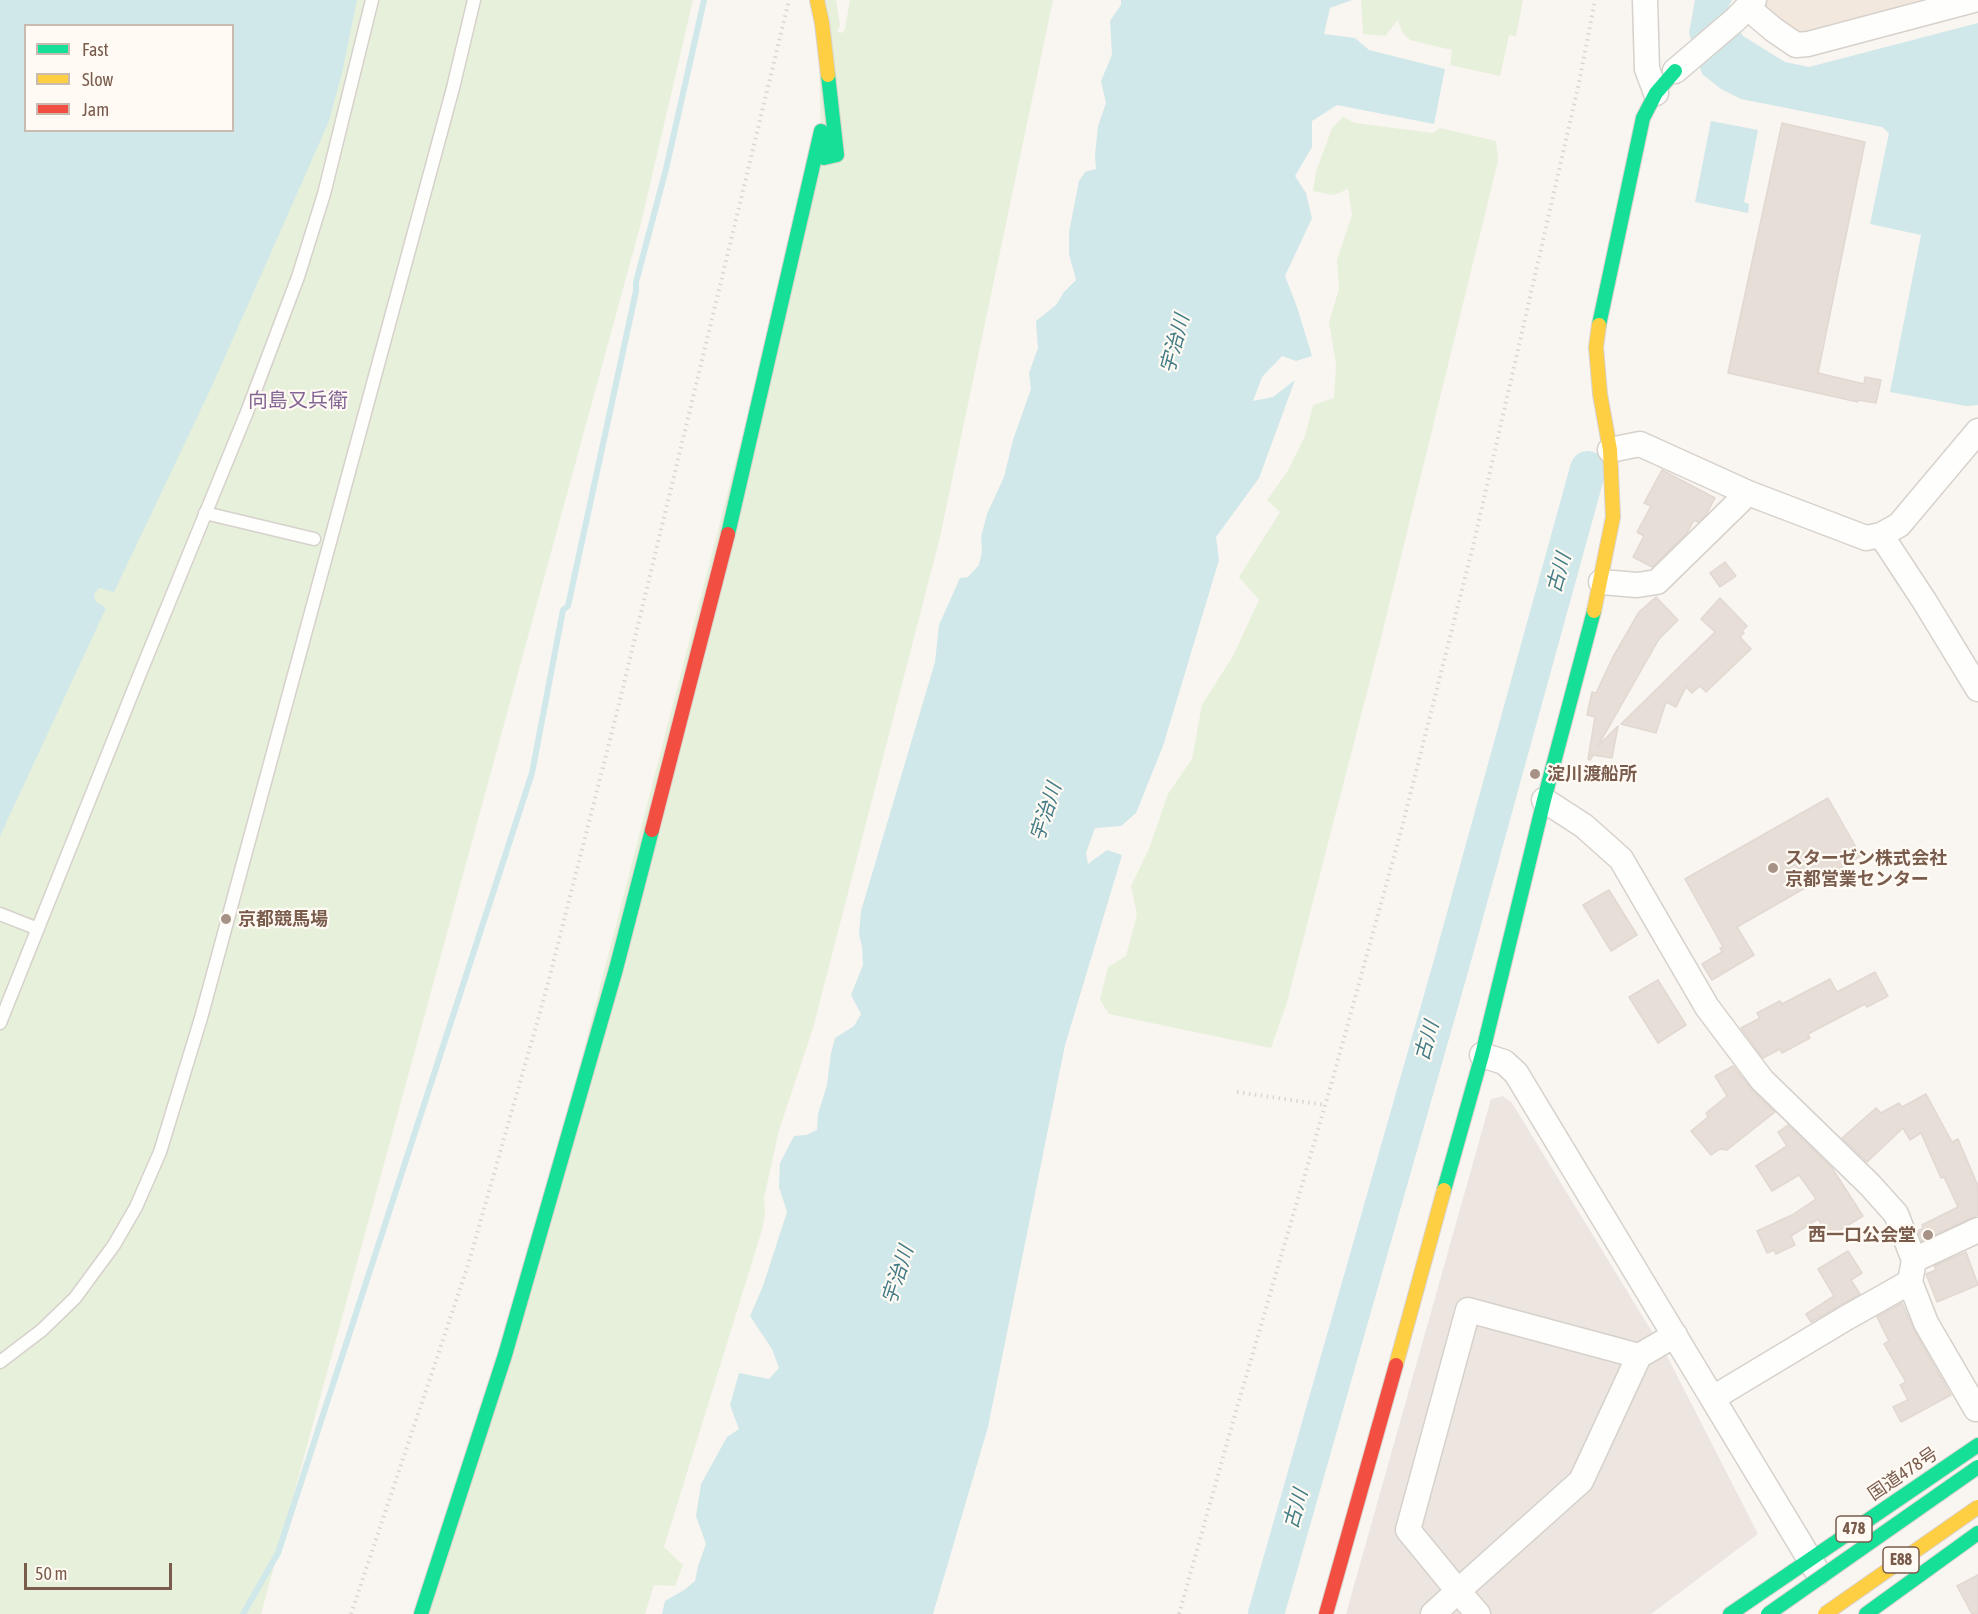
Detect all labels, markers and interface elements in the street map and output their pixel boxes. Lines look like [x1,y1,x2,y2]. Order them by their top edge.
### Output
legend [24,24,234,132]
text: Fast [82,39,109,60]
text: Slow [82,69,113,90]
text: Jam [82,99,109,120]
water label: 宇治川 [1156,312,1194,376]
district label: 向島又兵衛 [248,389,348,413]
water label: 古川 [1542,550,1576,596]
place label: 淀川渡船所 [1547,763,1637,785]
marker: 淀川渡船所 [1528,767,1542,781]
water label: 宇治川 [1025,780,1067,844]
place label: スターゼン株式会社 京都営業センター [1785,847,1947,890]
marker: スターゼン株式会社 京都営業センター [1766,861,1780,875]
place label: 京都競馬場 [238,908,328,930]
marker: 京都競馬場 [219,912,233,926]
water label: 古川 [1410,1018,1444,1064]
place label: 西一口公会堂 [1808,1224,1916,1246]
marker: 西一口公会堂 [1921,1228,1935,1242]
water label: 宇治川 [877,1243,919,1307]
street label: 国道478号 [1864,1443,1942,1505]
water label: 古川 [1279,1486,1313,1532]
road number: 478 [1836,1516,1872,1542]
road number: E88 [1883,1547,1919,1573]
scale bar [27,1551,176,1589]
text: 50 m [35,1563,67,1584]

